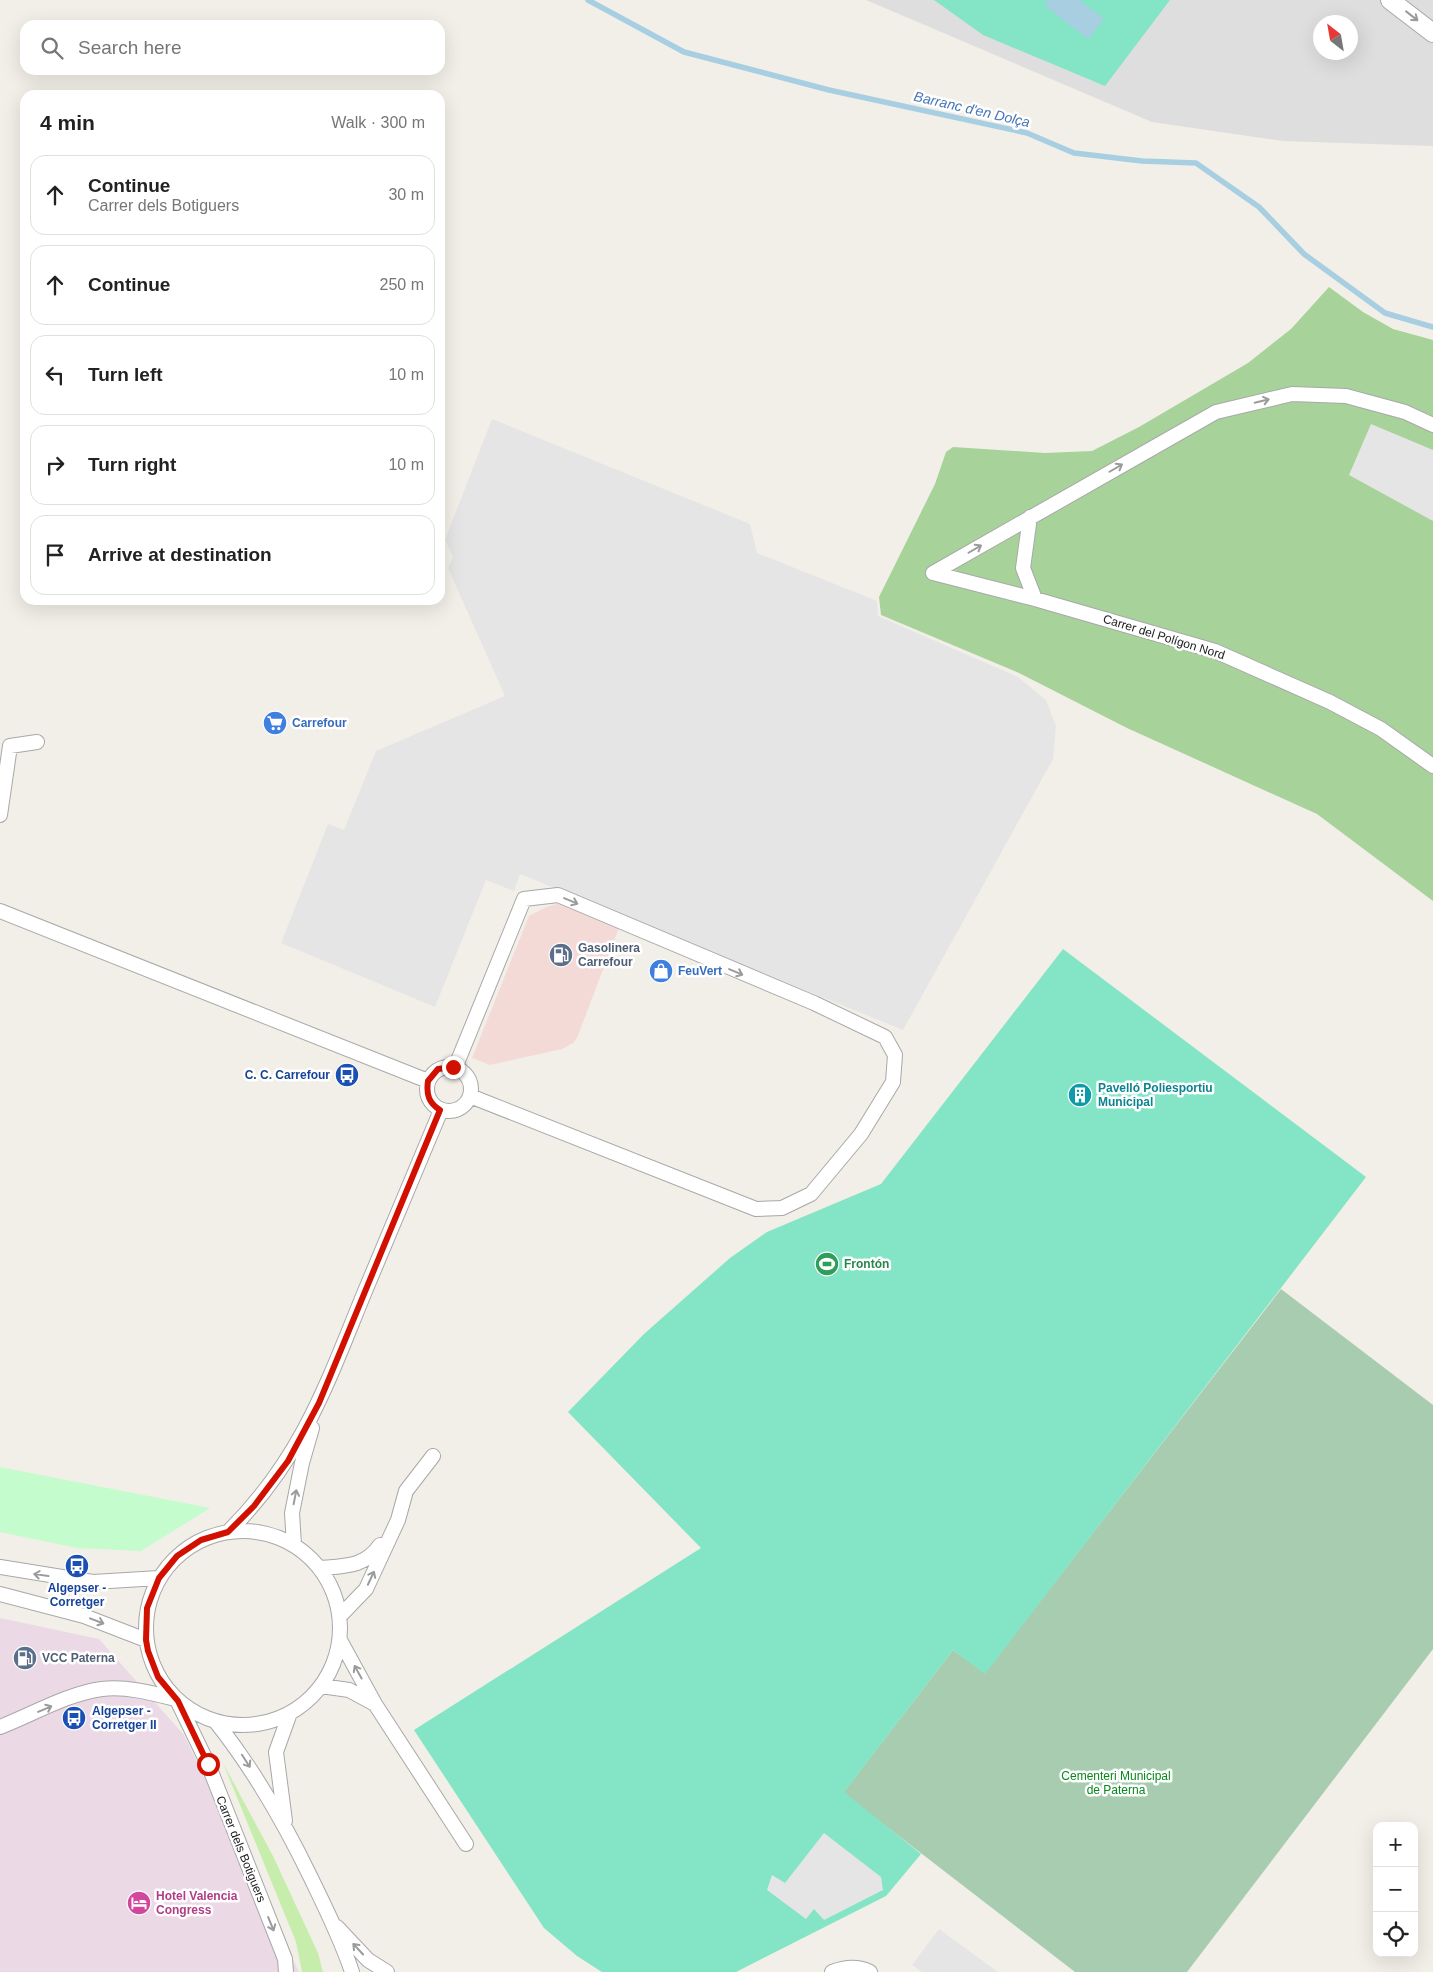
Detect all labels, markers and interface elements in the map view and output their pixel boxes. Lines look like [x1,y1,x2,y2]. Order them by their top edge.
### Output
one-way arrow [1405,11,1418,22]
north arrow [1313,15,1358,60]
search box [20,20,445,75]
icon: search [38,34,66,62]
text: Search here [78,37,182,58]
water label: Barranc d'en Dolça [912,88,1032,130]
text: 4 min [40,111,95,134]
text: Walk · 300 m [331,114,425,131]
text: Continue [88,175,170,196]
icon: ahead [41,181,69,209]
text: 30 m [388,186,424,203]
text: Carrer dels Botiguers [88,197,239,214]
icon: ahead [41,271,69,299]
text: Continue [88,274,170,295]
text: 250 m [380,276,424,293]
icon: left [41,361,69,389]
text: Turn left [88,364,163,385]
text: 10 m [388,366,424,383]
one-way arrow [1254,396,1270,405]
icon: right [41,451,69,479]
text: Turn right [88,454,176,475]
text: 10 m [388,456,424,473]
one-way arrow [1109,463,1123,473]
icon: arrive [41,541,69,569]
one-way arrow [967,543,982,553]
text: Arrive at destination [88,544,272,565]
street label: Carrer del Polígon Nord [1101,612,1227,662]
supermarket icon: Carrefour [262,710,288,736]
place label: Carrefour [292,716,347,730]
one-way arrow [563,896,578,906]
place label: Gasolinera Carrefour [578,941,640,969]
fuel station icon: Gasolinera Carrefour [548,942,574,968]
shop icon: FeuVert [648,958,674,984]
place label: FeuVert [678,964,722,978]
one-way arrow [728,967,743,977]
route end [442,1056,465,1079]
bus stop icon: C. C. Carrefour [334,1062,360,1088]
place label: C. C. Carrefour [245,1068,330,1082]
place label: Pavelló Poliesportiu Municipal [1098,1081,1213,1109]
building icon: Pavelló Poliesportiu Municipal [1067,1082,1093,1108]
sports icon: Frontón [814,1251,840,1277]
place label: Frontón [844,1257,889,1271]
one-way arrow [291,1489,301,1505]
bus stop icon: Algepser - Corretger [64,1553,90,1579]
one-way arrow [33,1570,49,1580]
one-way arrow [366,1571,376,1586]
place label: Algepser - Corretger [48,1581,106,1609]
one-way arrow [89,1617,105,1626]
fuel station icon: VCC Paterna [12,1645,38,1671]
place label: VCC Paterna [42,1651,115,1665]
one-way arrow [353,1665,362,1680]
one-way arrow [37,1703,52,1713]
place label: Algepser - Corretger II [92,1704,157,1732]
bus stop icon: Algepser - Corretger II [61,1705,87,1731]
route start [197,1753,220,1776]
one-way arrow [241,1753,251,1767]
park label: Cementeri Municipal de Paterna [1061,1769,1171,1797]
street label: Carrer dels Botiguers [213,1794,269,1904]
map controls [1373,1822,1418,1957]
button: + [1373,1822,1418,1867]
button: − [1373,1867,1418,1912]
place label: Hotel Valencia Congress [156,1889,238,1917]
hotel icon: Hotel Valencia Congress [126,1890,152,1916]
button: locate [1373,1912,1418,1957]
one-way arrow [267,1915,276,1931]
one-way arrow [352,1942,364,1955]

